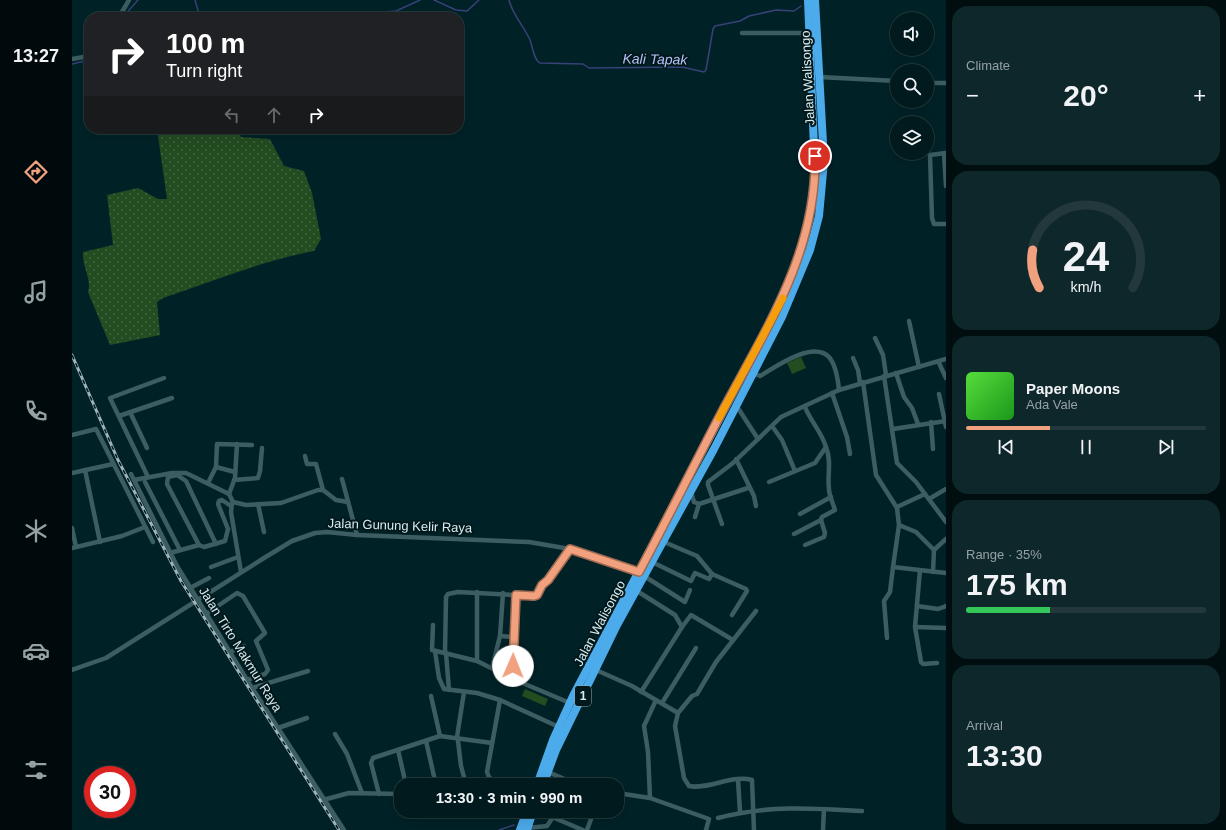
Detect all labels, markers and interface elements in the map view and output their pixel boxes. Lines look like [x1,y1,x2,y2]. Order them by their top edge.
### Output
map controls [890,12,934,160]
button: sound [890,12,934,56]
icon: right [100,28,152,80]
text: 100 m [166,28,245,59]
street label: Jalan Walisongo [798,30,817,126]
text: 13:27 [13,46,59,66]
water label: Kali Tapak [622,50,689,68]
text: Climate [966,58,1010,73]
text: Turn right [166,61,242,81]
button: search [890,64,934,108]
text: 20° [1063,79,1109,112]
text: − [966,83,979,108]
text: + [1193,83,1206,108]
icon: left [221,104,243,126]
icon: ahead [263,104,285,126]
icon: right [305,104,327,126]
button: layers [890,116,934,160]
pin [798,139,832,173]
icon: arrive [804,145,826,167]
icon: directions [22,158,50,186]
text: 24 [1063,233,1109,280]
icon: music [22,278,50,306]
text: km/h [1071,279,1102,295]
text: Paper Moons [1026,380,1120,397]
icon: phone [22,397,50,425]
text: Ada Vale [1026,397,1078,412]
icon: previous [995,436,1017,458]
icon: pause [1075,436,1097,458]
icon: next [1155,436,1177,458]
street label: Jalan Gunung Kelir Raya [327,515,473,536]
icon: climate [22,517,50,545]
text: Range · 35% [966,547,1042,562]
text: 175 km [966,568,1068,601]
street label: Jalan Walisongo [571,578,628,669]
street label: Jalan Tirto Makmur Raya [196,584,286,715]
icon: car [22,637,50,665]
position arrow [492,645,534,687]
road number: 1 [575,686,591,706]
text: Arrival [966,718,1003,733]
text: 13:30 [966,739,1043,772]
icon: filters [22,756,50,784]
speed limit sign: 30 [84,766,136,818]
text: 13:30 · 3 min · 990 m [436,789,582,806]

